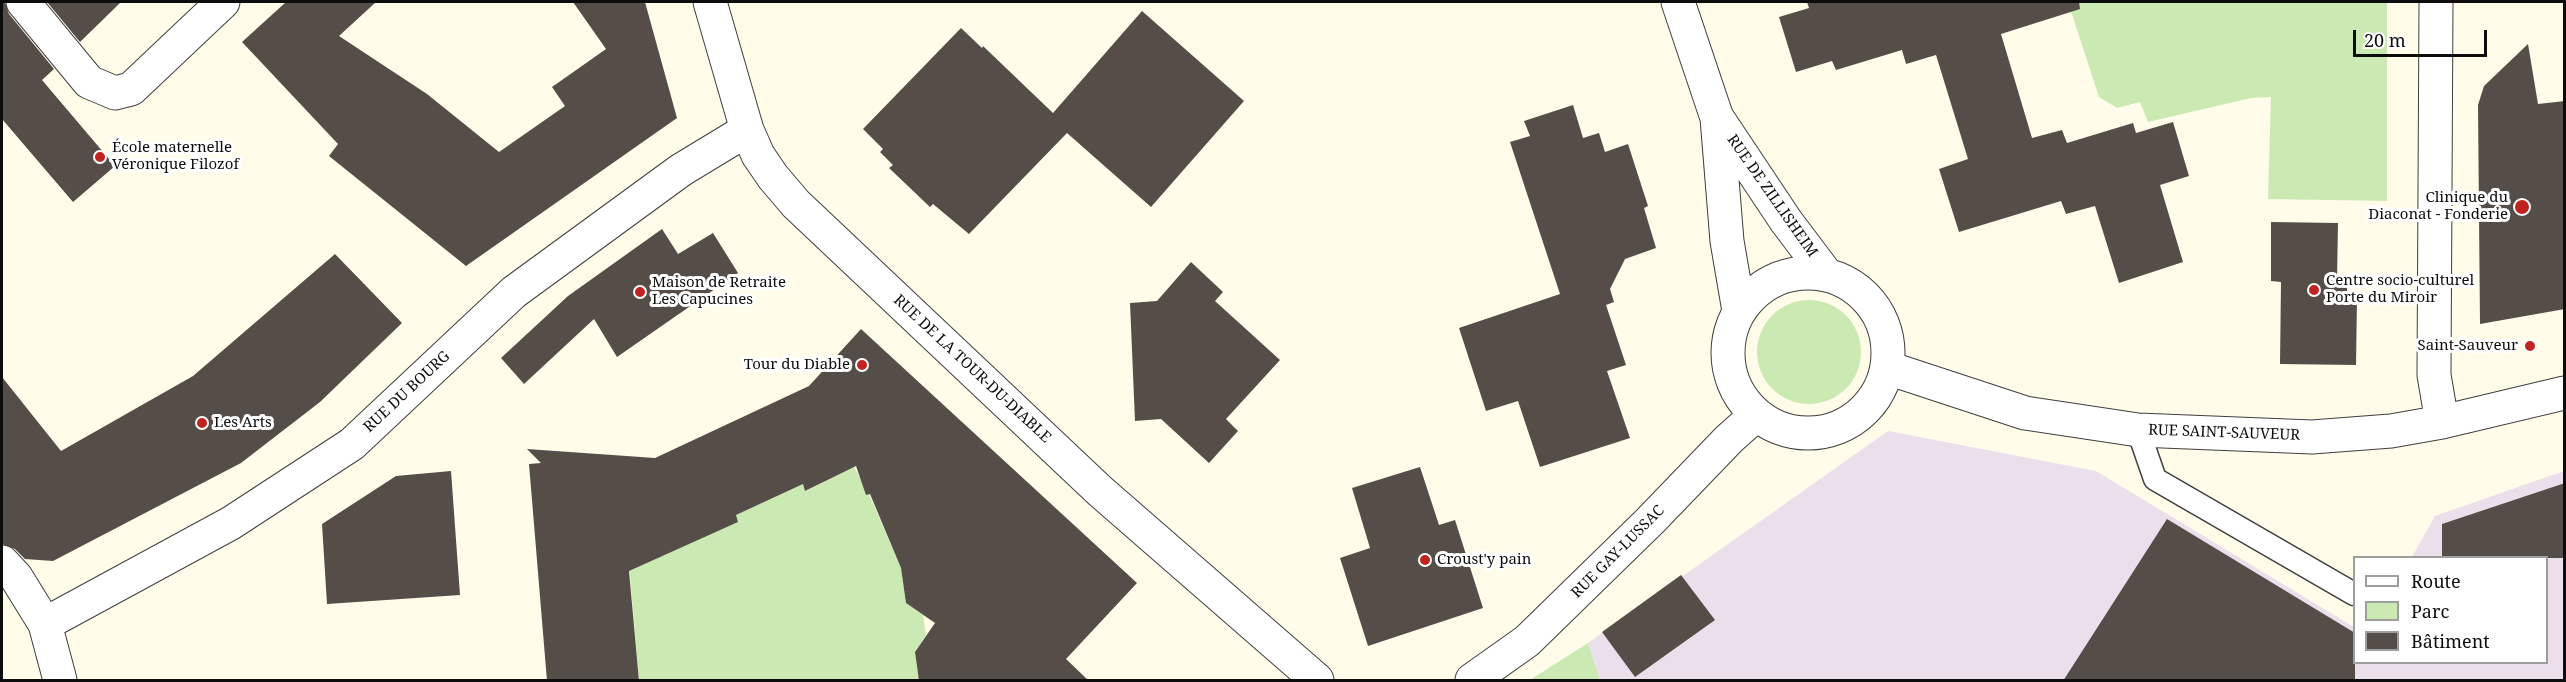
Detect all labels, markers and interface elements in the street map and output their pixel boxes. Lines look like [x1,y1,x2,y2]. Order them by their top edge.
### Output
scale bar [2356,18,2490,56]
text: 20 m [2364,28,2406,52]
street label: RUE DE ZILLISHEIM [1723,131,1821,261]
place label: École maternelle Véronique Filozof [112,139,239,174]
marker: École maternelle Véronique Filozof [93,150,107,164]
place label: Clinique du Diaconat - Fonderie [2368,189,2508,224]
marker: Clinique du Diaconat - Fonderie [2513,198,2531,216]
place label: Centre socio-culturel Porte du Miroir [2326,272,2474,307]
place label: Maison de Retraite Les Capucines [652,274,786,309]
marker: Centre socio-culturel Porte du Miroir [2307,283,2321,297]
marker: Maison de Retraite Les Capucines [633,285,647,299]
street label: RUE DE LA TOUR-DU-DIABLE [890,291,1054,447]
place label: Saint-Sauveur [2418,337,2518,355]
marker: Saint-Sauveur [2523,339,2537,353]
street label: RUE DU BOURG [360,348,454,436]
place label: Tour du Diable [744,356,850,374]
marker: Tour du Diable [855,358,869,372]
place label: Les Arts [214,414,272,432]
marker: Les Arts [195,416,209,430]
street label: RUE SAINT-SAUVEUR [2148,421,2300,445]
street label: RUE GAY-LUSSAC [1568,502,1668,602]
place label: Croust'y pain [1437,551,1531,569]
marker: Croust'y pain [1418,553,1432,567]
legend [2353,556,2548,664]
text: Route [2411,569,2461,593]
text: Parc [2411,599,2449,623]
text: Bâtiment [2411,629,2490,653]

